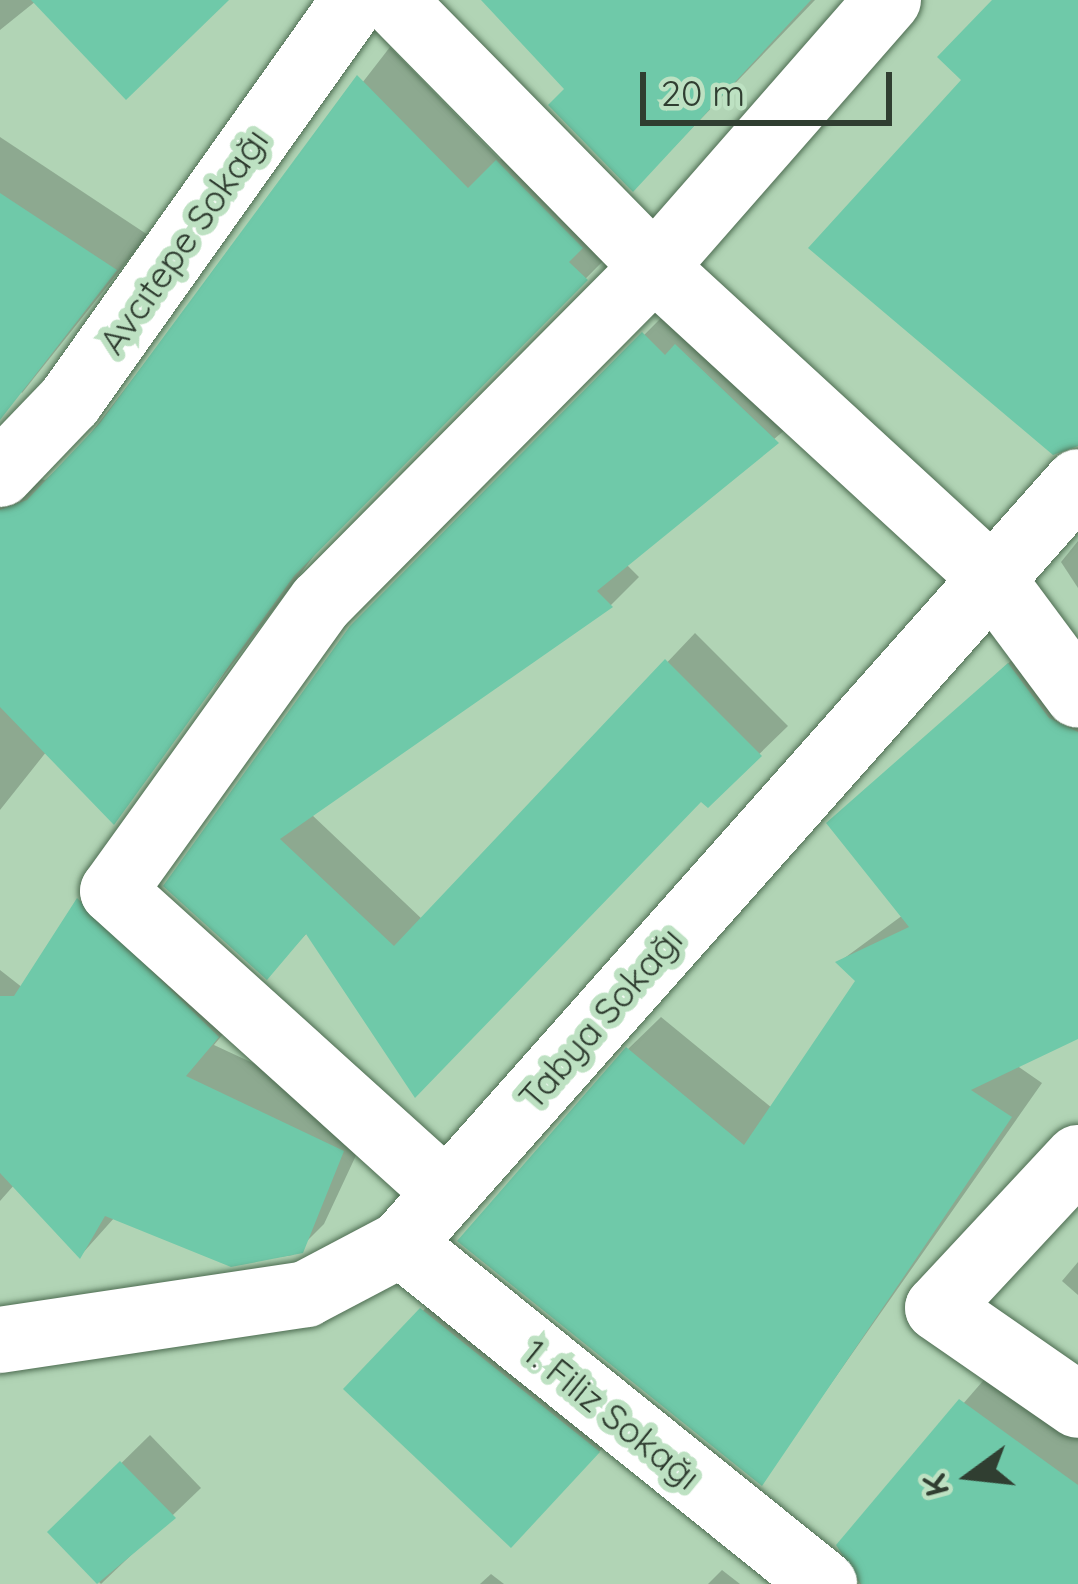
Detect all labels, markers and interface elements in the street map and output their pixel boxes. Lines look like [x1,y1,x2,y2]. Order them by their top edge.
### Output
scale bar [646,48,898,122]
text: 20 m [661,70,745,115]
street label: Avcıtepe Sokağı [89,120,277,362]
street label: Tabya Sokağı [509,918,691,1118]
street label: 1. Filiz Sokağı [515,1330,709,1498]
north arrow [910,1416,1030,1536]
text: K [912,1470,957,1501]

